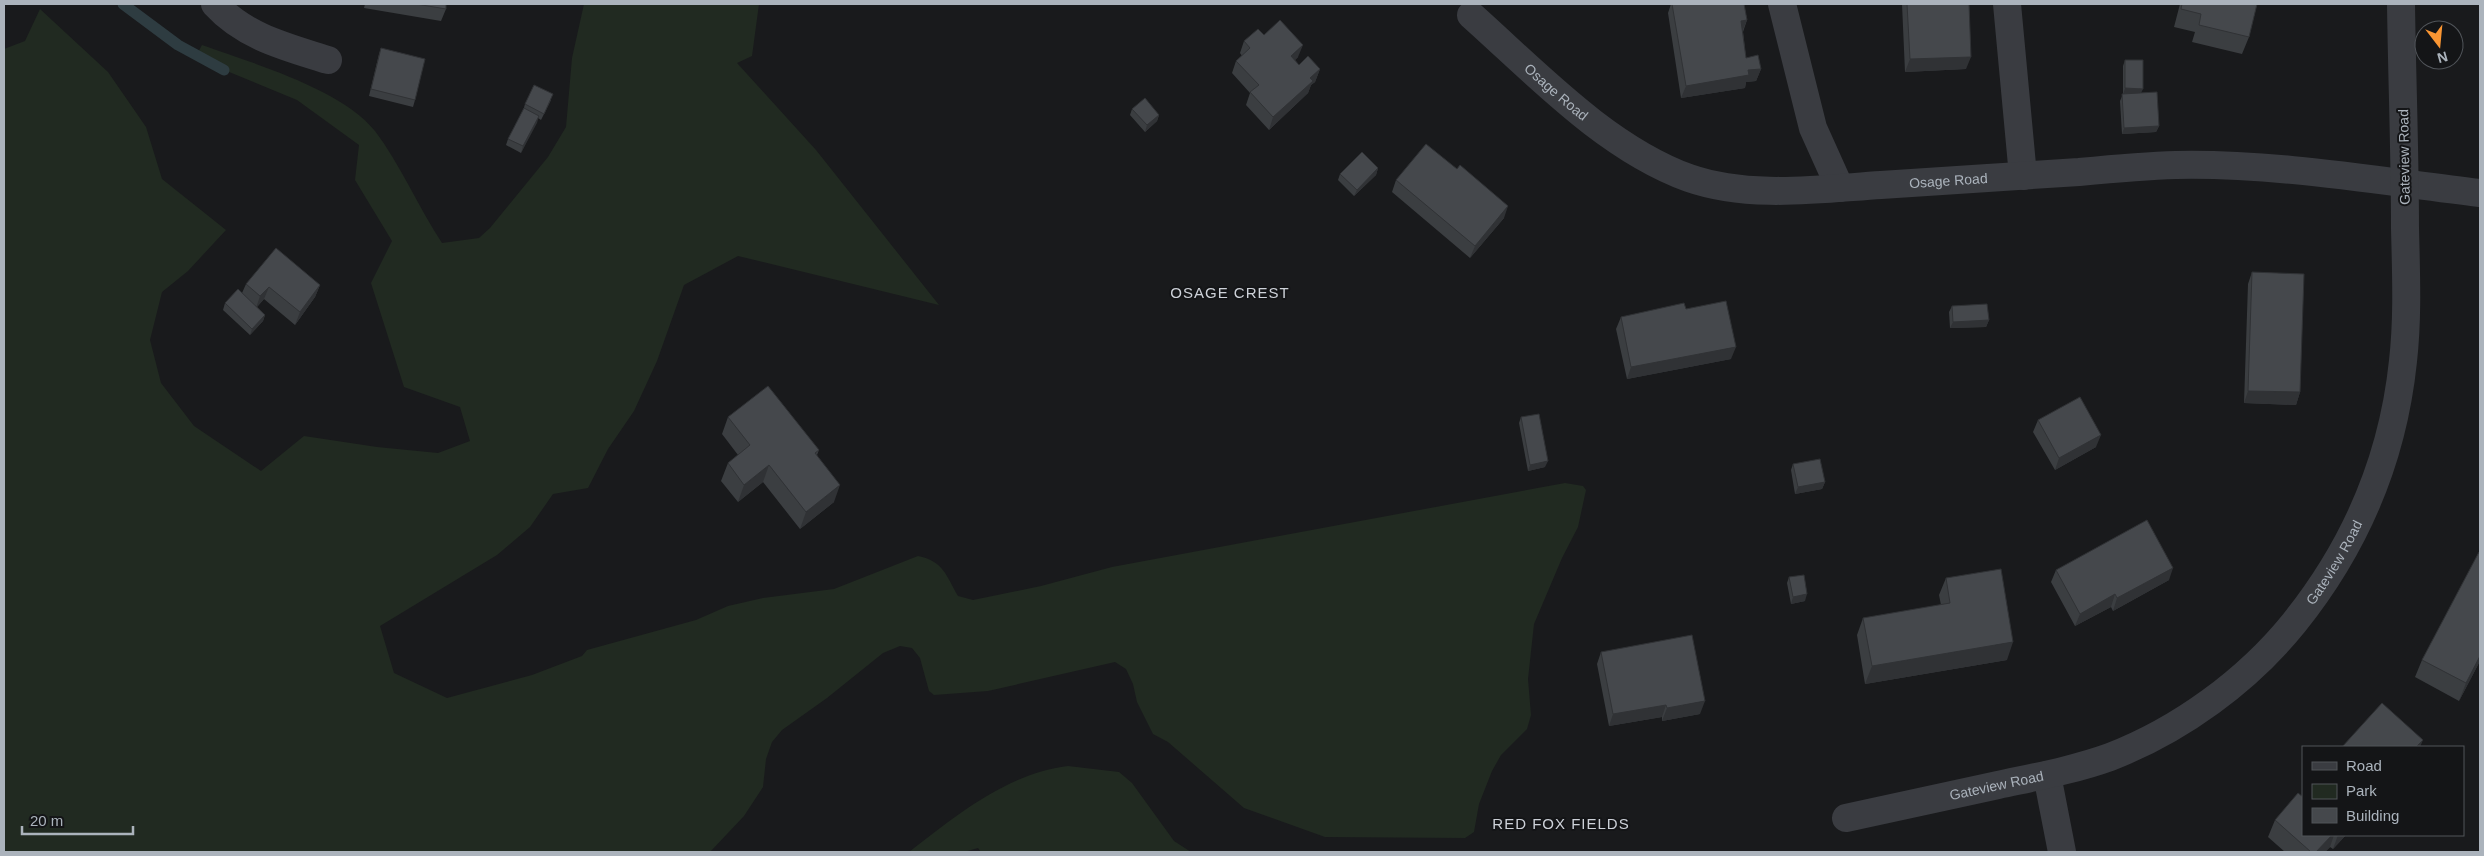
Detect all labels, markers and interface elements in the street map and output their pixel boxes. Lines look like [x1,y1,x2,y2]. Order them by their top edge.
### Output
north arrow [2414,20,2464,70]
text: N [2436,48,2450,67]
street label: Osage Road [1521,60,1591,124]
street label: Gateview Road [2395,109,2413,205]
street label: Osage Road [1909,170,1988,191]
district label: OSAGE CREST [1170,284,1290,301]
street label: Gateview Road [2303,518,2365,608]
legend [2302,746,2464,836]
text: Road [2346,757,2382,774]
street label: Gateview Road [1948,768,2045,803]
text: Park [2346,782,2377,799]
scale bar [22,804,134,836]
text: Building [2346,807,2399,824]
text: 20 m [30,812,63,829]
district label: RED FOX FIELDS [1492,815,1630,832]

